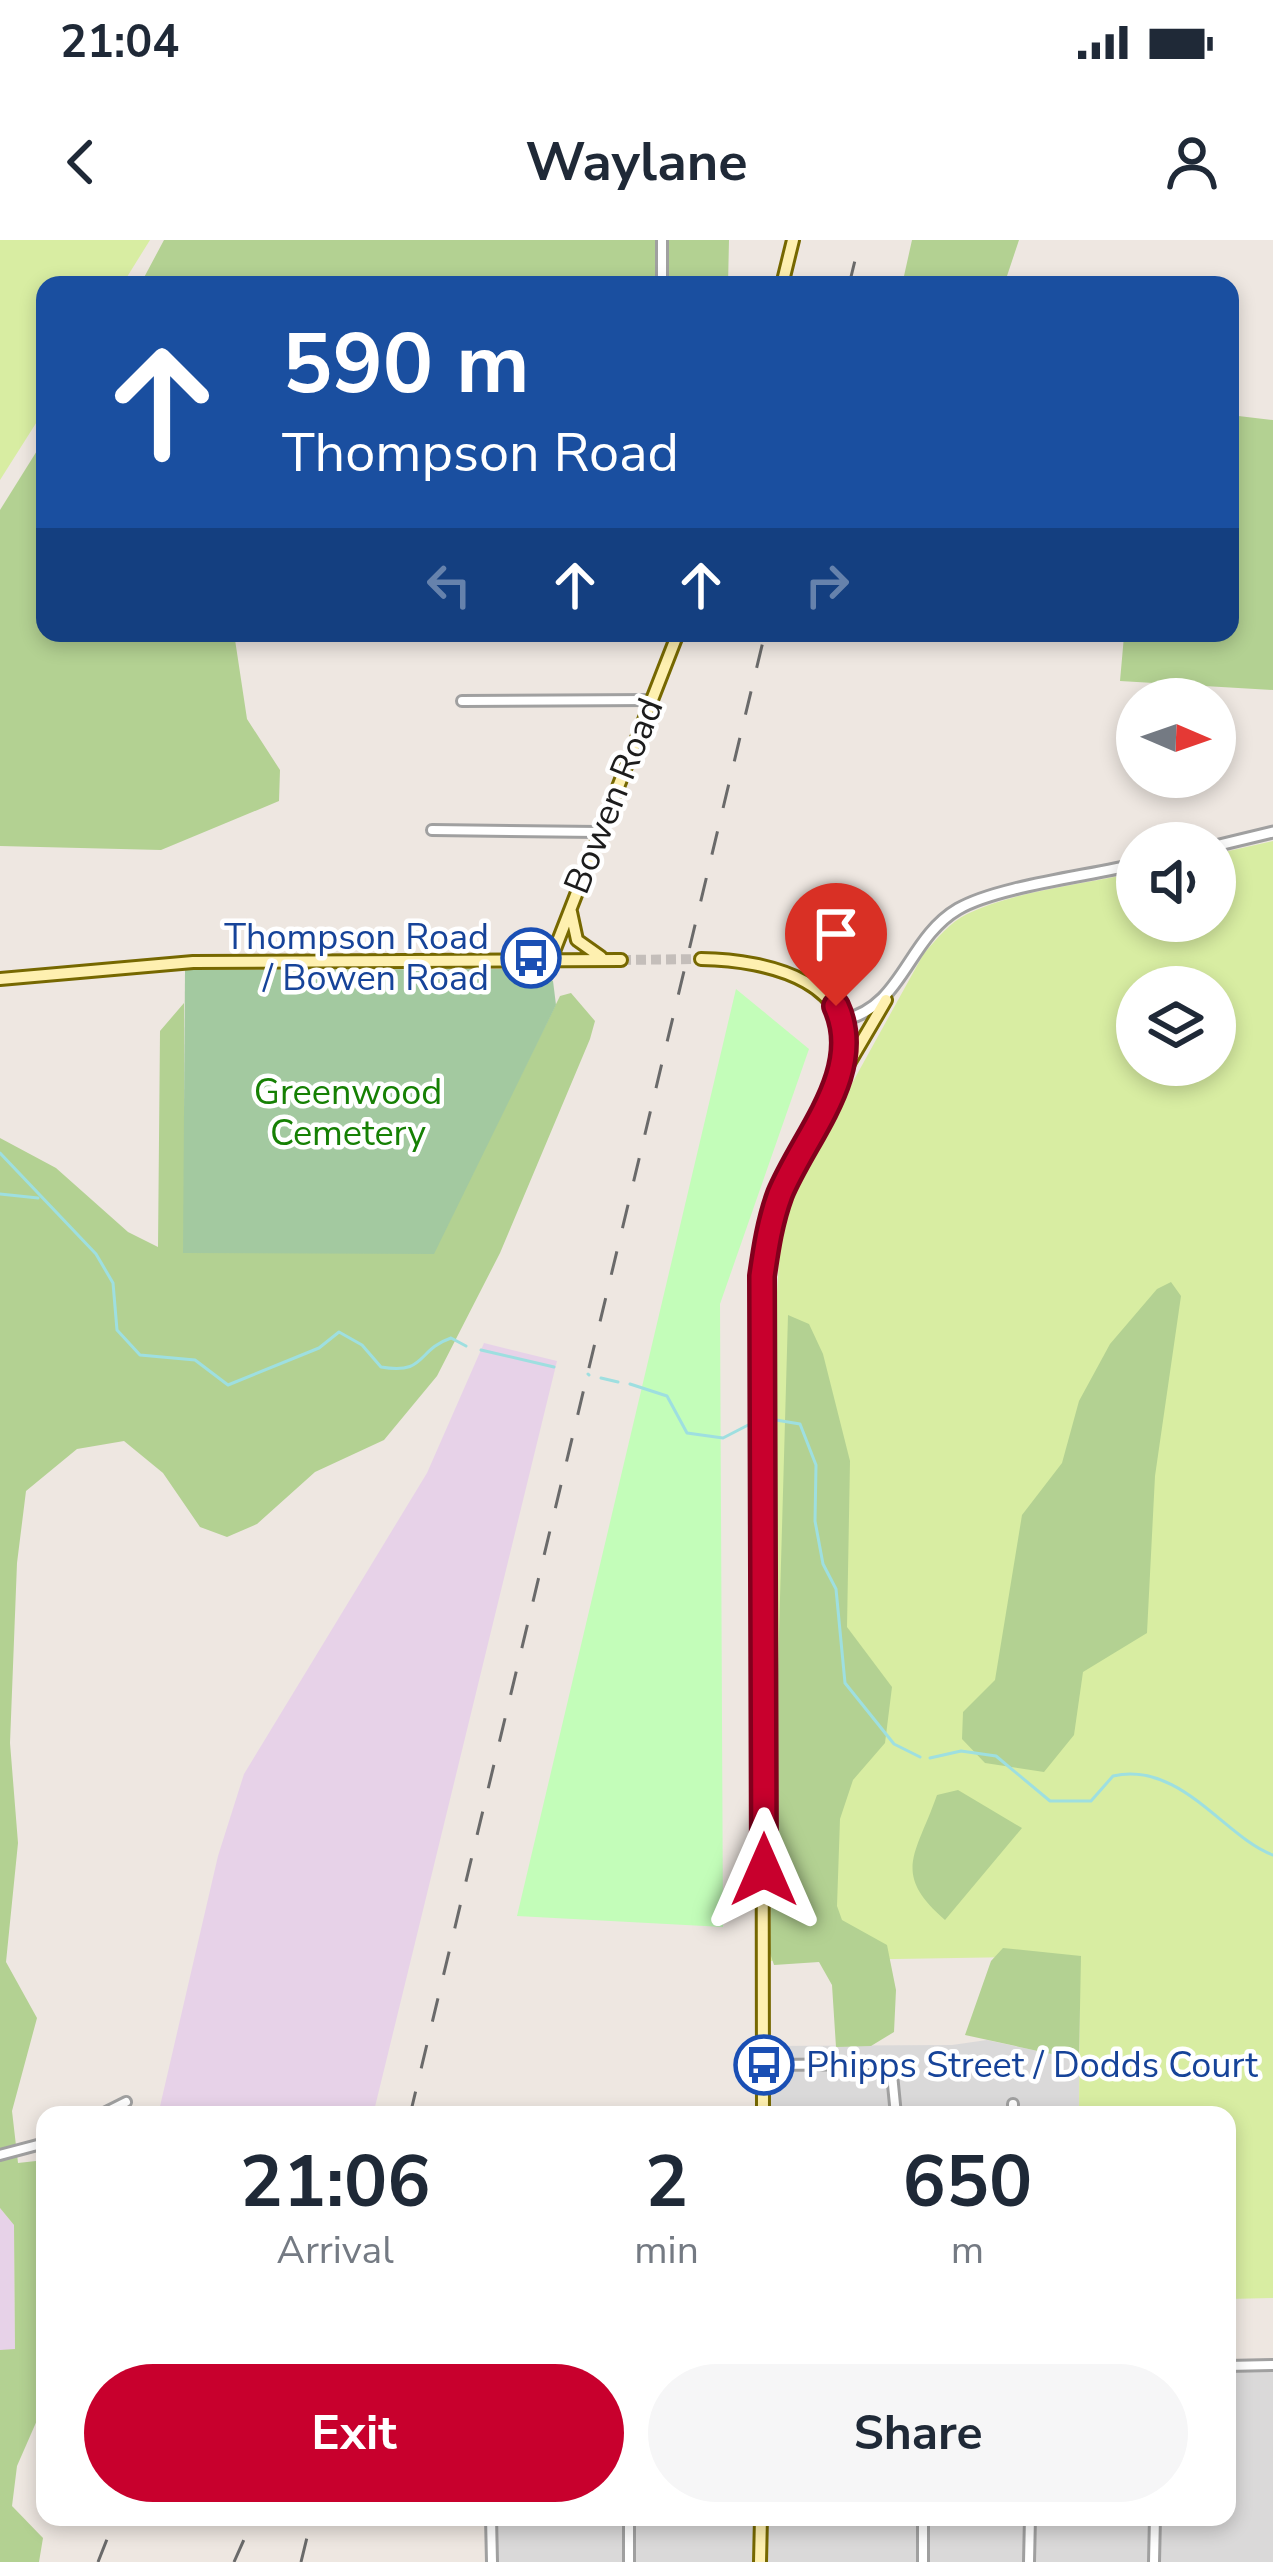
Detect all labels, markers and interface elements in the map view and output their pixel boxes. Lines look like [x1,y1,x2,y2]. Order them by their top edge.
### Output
text: 21:04 [60,12,179,73]
text: Waylane [525,125,748,199]
icon: back [48,129,114,195]
icon: person [1159,129,1225,195]
text: 590 m [282,307,530,422]
icon: ahead [84,324,240,480]
text: Thompson Road [282,416,679,490]
icon: left [416,552,482,618]
icon: ahead [542,552,608,618]
icon: ahead [668,552,734,618]
icon: right [794,552,860,618]
north arrow [1116,678,1236,798]
map controls [1116,678,1236,1086]
street label: Bowen Road [553,691,675,901]
button: sound [1116,822,1236,942]
pin [785,883,887,1006]
icon: arrive [803,901,869,967]
place label: Thompson Road / Bowen Road [224,913,489,1003]
bus stop icon: Thompson Road / Bowen Road [500,927,562,989]
button: layers [1116,966,1236,1086]
park label: Greenwood Cemetery [254,1068,442,1158]
position arrow [701,1807,827,1933]
bus stop icon: Phipps Street / Dodds Court [733,2034,795,2096]
place label: Phipps Street / Dodds Court [806,2041,1258,2090]
text: 21:06 [240,2133,430,2231]
text: 2 [645,2133,688,2231]
text: 650 [903,2133,1032,2231]
text: Arrival [276,2224,394,2277]
text: min [634,2224,699,2277]
text: m [951,2224,984,2277]
button: Exit [84,2364,624,2502]
button: Share [648,2364,1188,2502]

